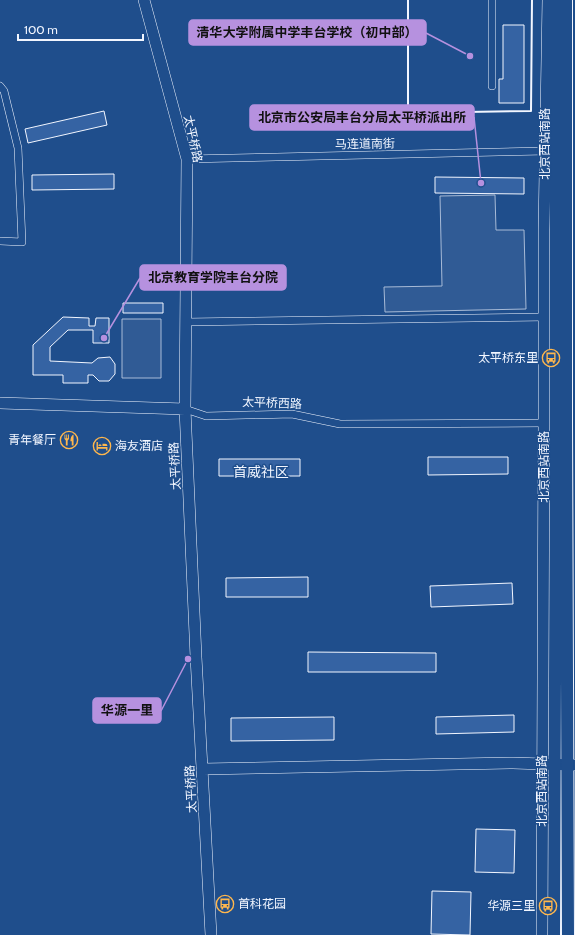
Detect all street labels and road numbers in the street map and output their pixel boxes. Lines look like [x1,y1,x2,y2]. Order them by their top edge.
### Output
street label: 北京西站南路 [537,108,552,180]
street label: 太平桥路 [181,114,206,164]
street label: 马连道南街 [335,135,395,152]
street label: 太平桥西路 [242,394,302,411]
street label: 北京西站南路 [536,431,551,503]
street label: 太平桥路 [166,442,183,490]
street label: 北京西站南路 [534,755,549,827]
street label: 太平桥路 [182,765,199,813]

